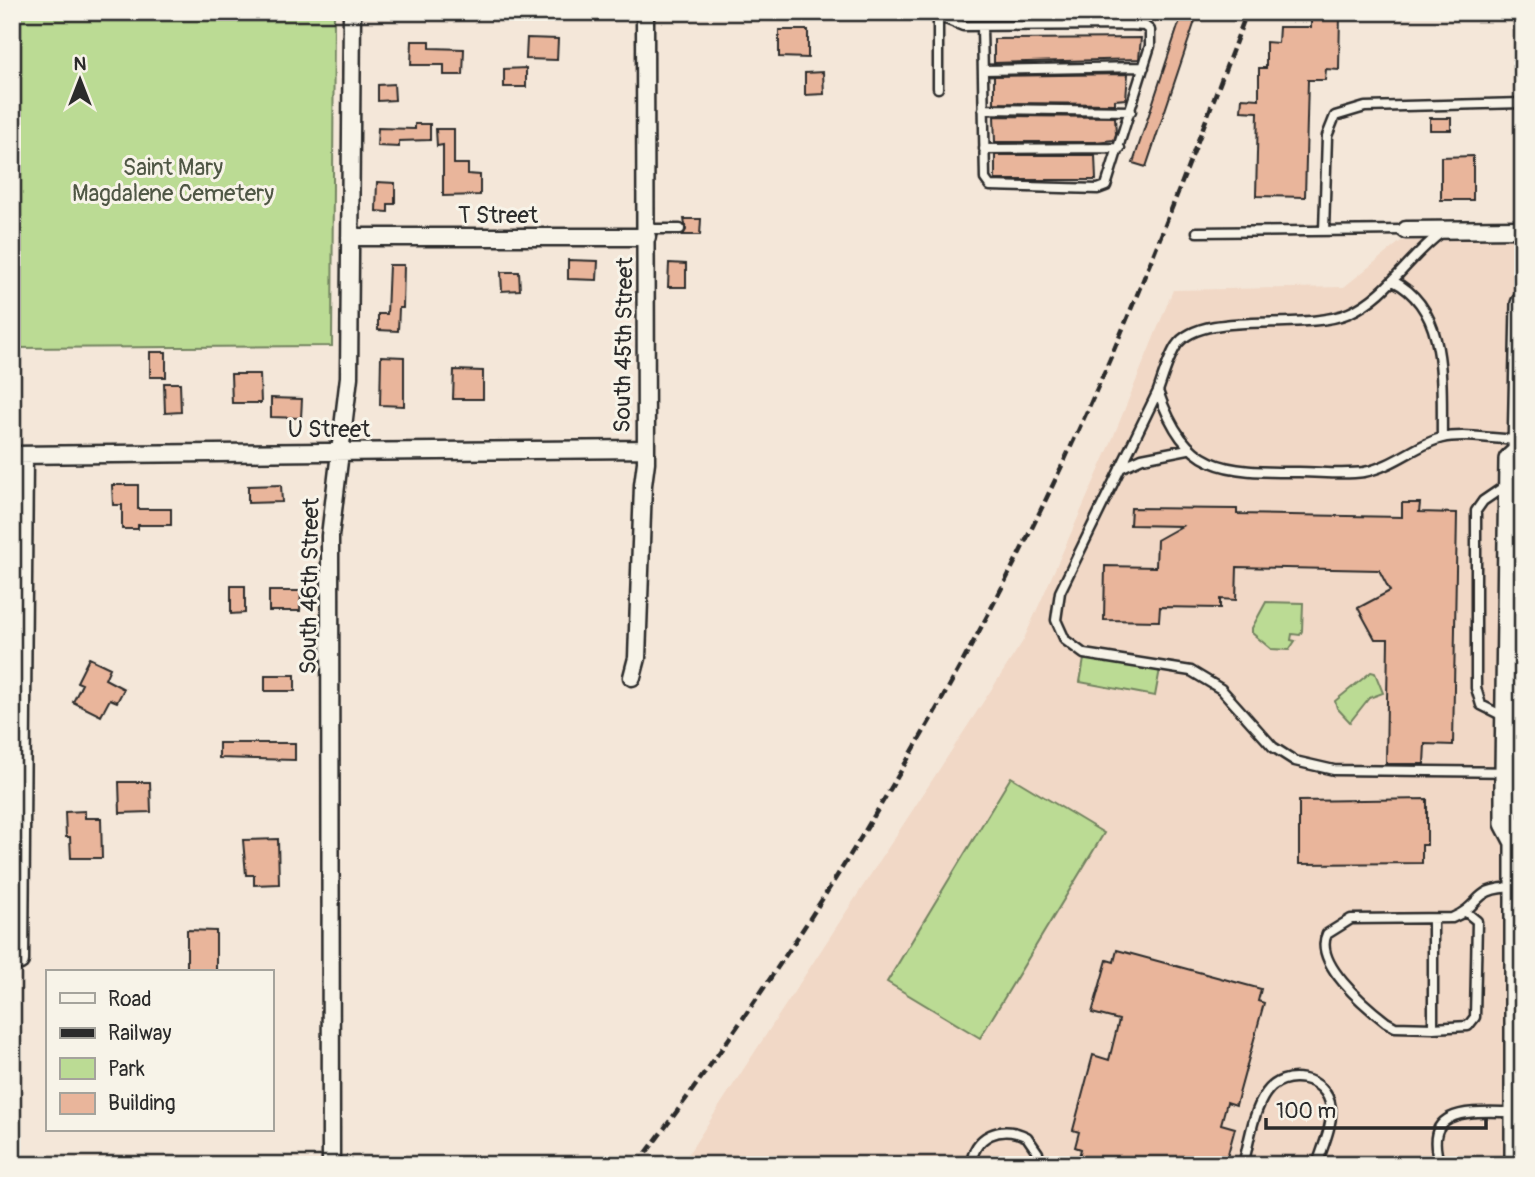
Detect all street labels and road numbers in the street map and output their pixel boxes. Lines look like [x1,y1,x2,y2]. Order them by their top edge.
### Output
street label: T Street [458,201,539,230]
street label: South 45th Street [607,256,640,433]
street label: U Street [288,415,371,444]
street label: South 46th Street [293,497,326,675]

